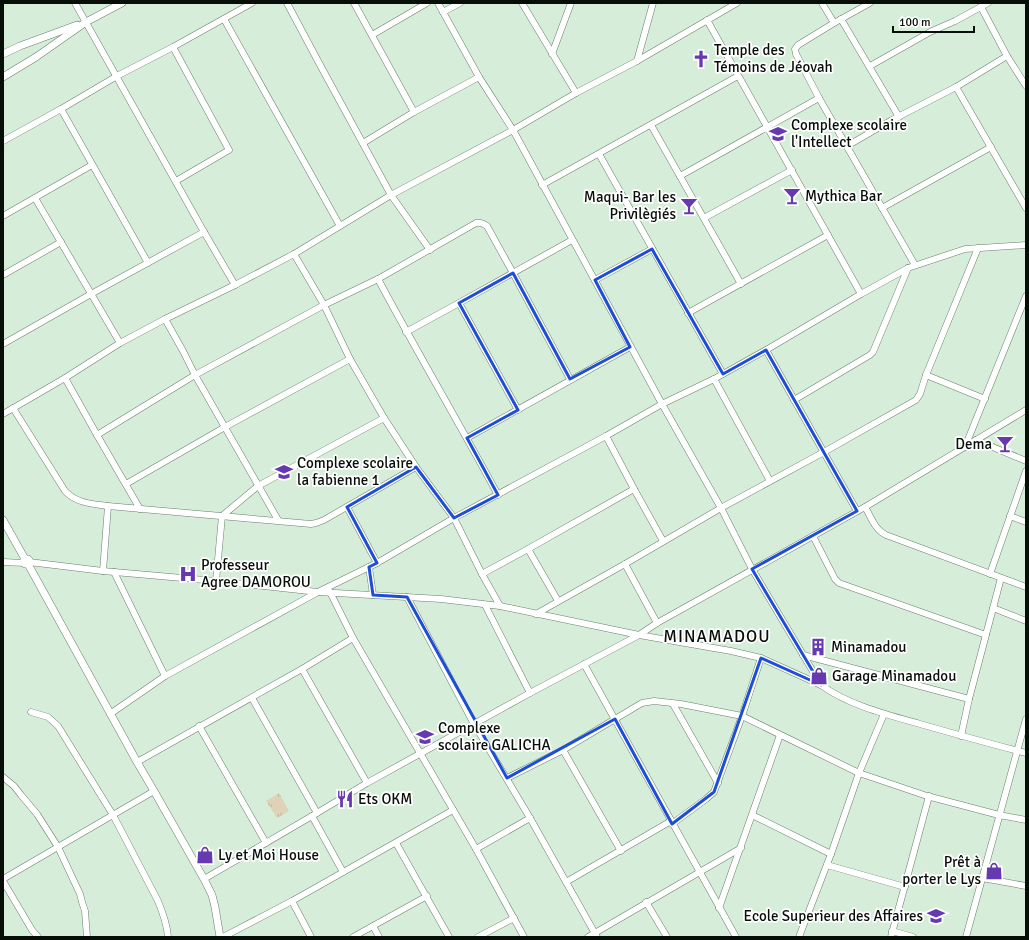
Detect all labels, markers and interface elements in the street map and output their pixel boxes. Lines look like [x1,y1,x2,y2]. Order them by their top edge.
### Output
scale bar [893,8,974,34]
text: 100 m [899,15,931,30]
place label: Temple des Témoins de Jéovah [714,41,833,76]
church icon: Temple des Témoins de Jéovah [691,49,711,69]
place label: Complexe scolaire l'Intellect [791,116,907,151]
school or university icon: Complexe scolaire l'Intellect [768,124,788,144]
bar icon: Mythica Bar [782,186,802,206]
place label: Mythica Bar [805,187,882,205]
place label: Maqui- Bar les Privilègiés [584,188,676,223]
bar icon: Maqui- Bar les Privilègiés [679,196,699,216]
bar icon: Dema [995,434,1015,454]
place label: Dema [955,435,992,453]
place label: Complexe scolaire la fabienne 1 [297,454,413,489]
school or university icon: Complexe scolaire la fabienne 1 [274,462,294,482]
place label: Professeur Agree DAMOROU [201,556,311,591]
hospital icon: Professeur Agree DAMOROU [178,564,198,584]
district label: MINAMADOU [663,626,771,647]
building icon: Minamadou [808,637,828,657]
place label: Minamadou [831,638,906,656]
shop icon: Garage Minamadou [809,666,829,686]
place label: Garage Minamadou [832,667,956,685]
place label: Complexe scolaire GALICHA [438,719,551,754]
school or university icon: Complexe scolaire GALICHA [415,727,435,747]
restaurant icon: Ets OKM [335,789,355,809]
place label: Ets OKM [358,790,412,808]
shop icon: Ly et Moi House [195,845,215,865]
place label: Ly et Moi House [218,846,319,864]
place label: Prêt à porter le Lys [902,853,981,888]
shop icon: Prêt à porter le Lys [984,861,1004,881]
school or university icon: Ecole Superieur des Affaires [926,906,946,926]
place label: Ecole Superieur des Affaires [744,907,923,925]

